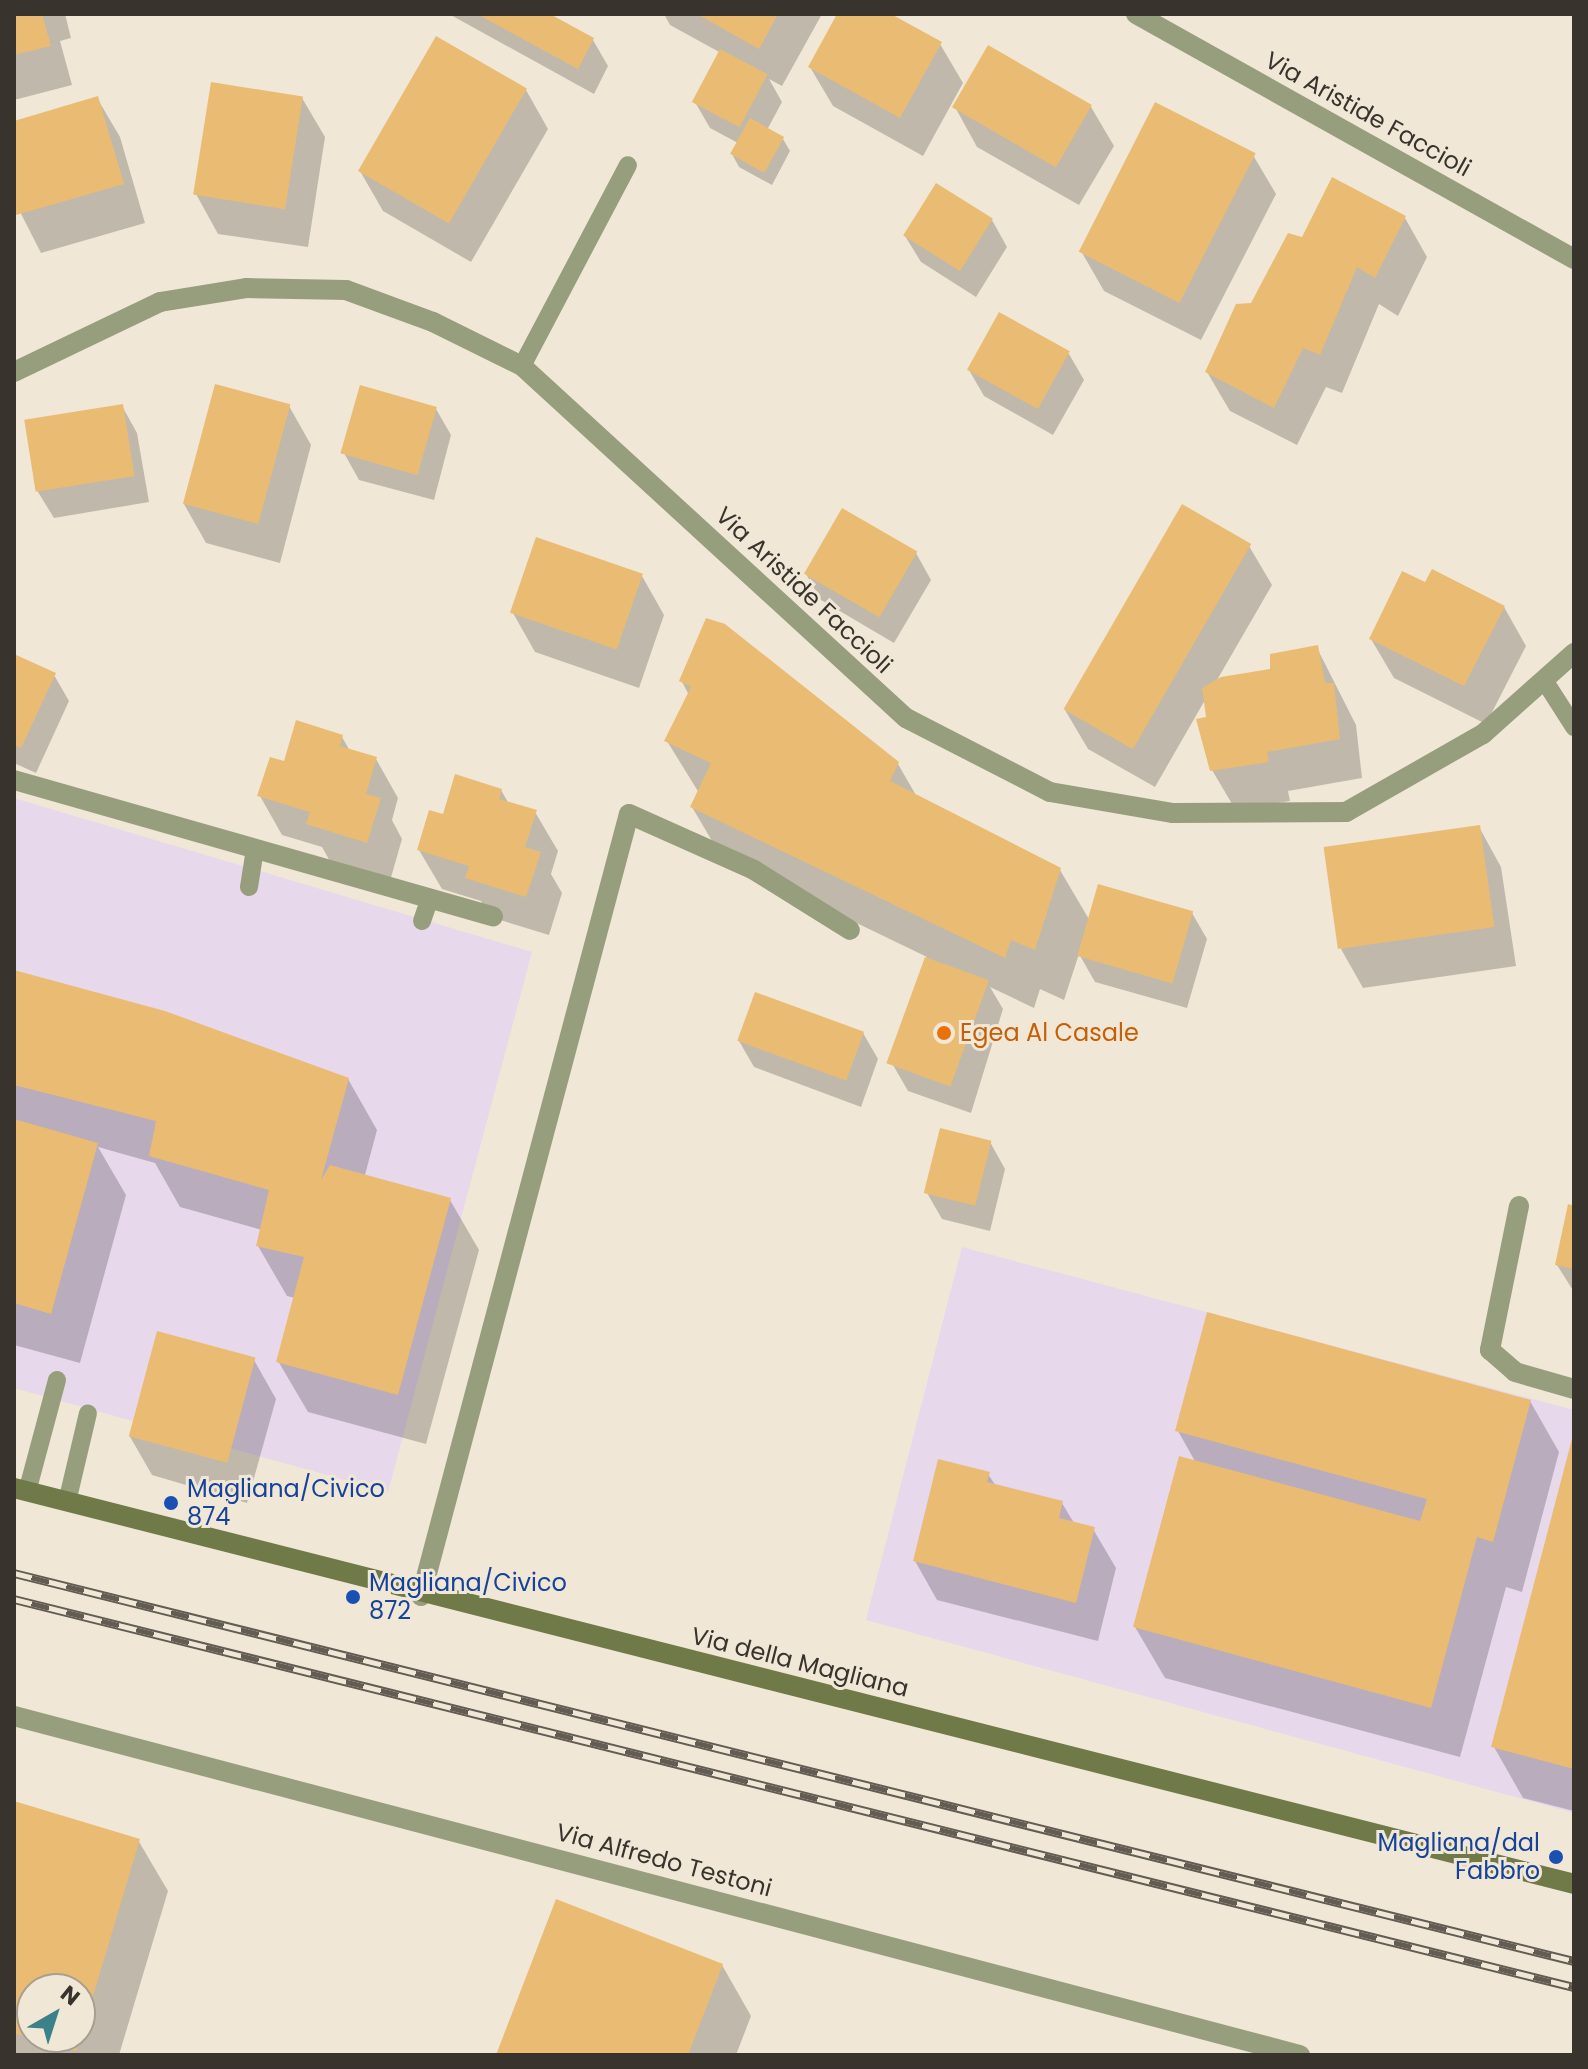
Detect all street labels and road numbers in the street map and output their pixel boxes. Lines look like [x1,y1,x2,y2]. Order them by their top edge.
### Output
street label: Via Aristide Faccioli [1260,45,1476,183]
street label: Via Aristide Faccioli [710,501,898,679]
street label: Via della Magliana [688,1621,912,1703]
street label: Via Alfredo Testoni [553,1817,775,1903]

